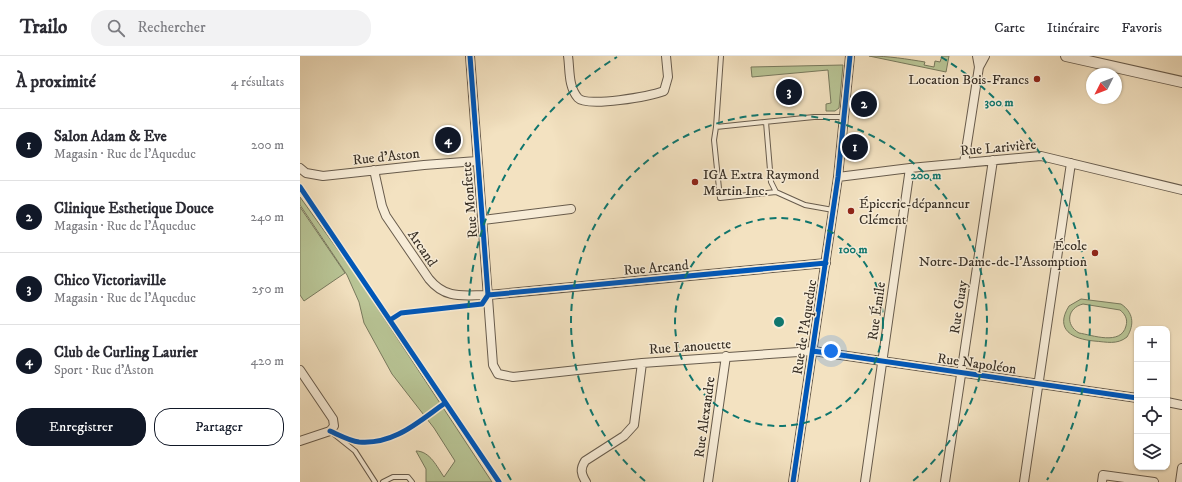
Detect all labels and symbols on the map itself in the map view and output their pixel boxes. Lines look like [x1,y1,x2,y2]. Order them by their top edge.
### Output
north arrow [1086,68,1122,104]
place label: Location Bois-Francs [908,71,1029,89]
marker: Location Bois-Francs [1032,74,1042,84]
pin: 3 [776,77,802,107]
pin: 2 [851,89,877,119]
text: 300 m [985,95,1013,110]
pin: 4 [435,125,461,155]
pin: 1 [842,132,868,162]
street label: Rue Larivière [959,136,1037,160]
street label: Rue d'Aston [352,144,421,169]
street label: Rue Monfette [458,161,482,239]
place label: IGA Extra Raymond Martin Inc. [703,166,819,200]
text: 200 m [911,168,941,183]
marker: IGA Extra Raymond Martin Inc. [690,177,700,187]
place label: Épicerie-dépanneur Clément [859,195,971,229]
marker: Épicerie-dépanneur Clément [846,206,856,216]
street label: Arcand [403,227,441,270]
place label: École Notre-Dame-de-l'Assomption [919,237,1088,271]
text: 100 m [839,242,867,257]
marker: École Notre-Dame-de-l'Assomption [1090,248,1100,258]
street label: Rue Arcand [623,256,689,280]
street label: Rue de l'Aqueduc [789,278,821,376]
street label: Rue Guay [946,279,972,335]
street label: Rue Émile [864,281,890,342]
centre of rings [772,315,786,329]
street label: Rue Lanouette [648,335,732,359]
your location [821,341,841,361]
street label: Rue Napoléon [936,350,1018,379]
street label: Rue Alexandre [690,375,720,459]

